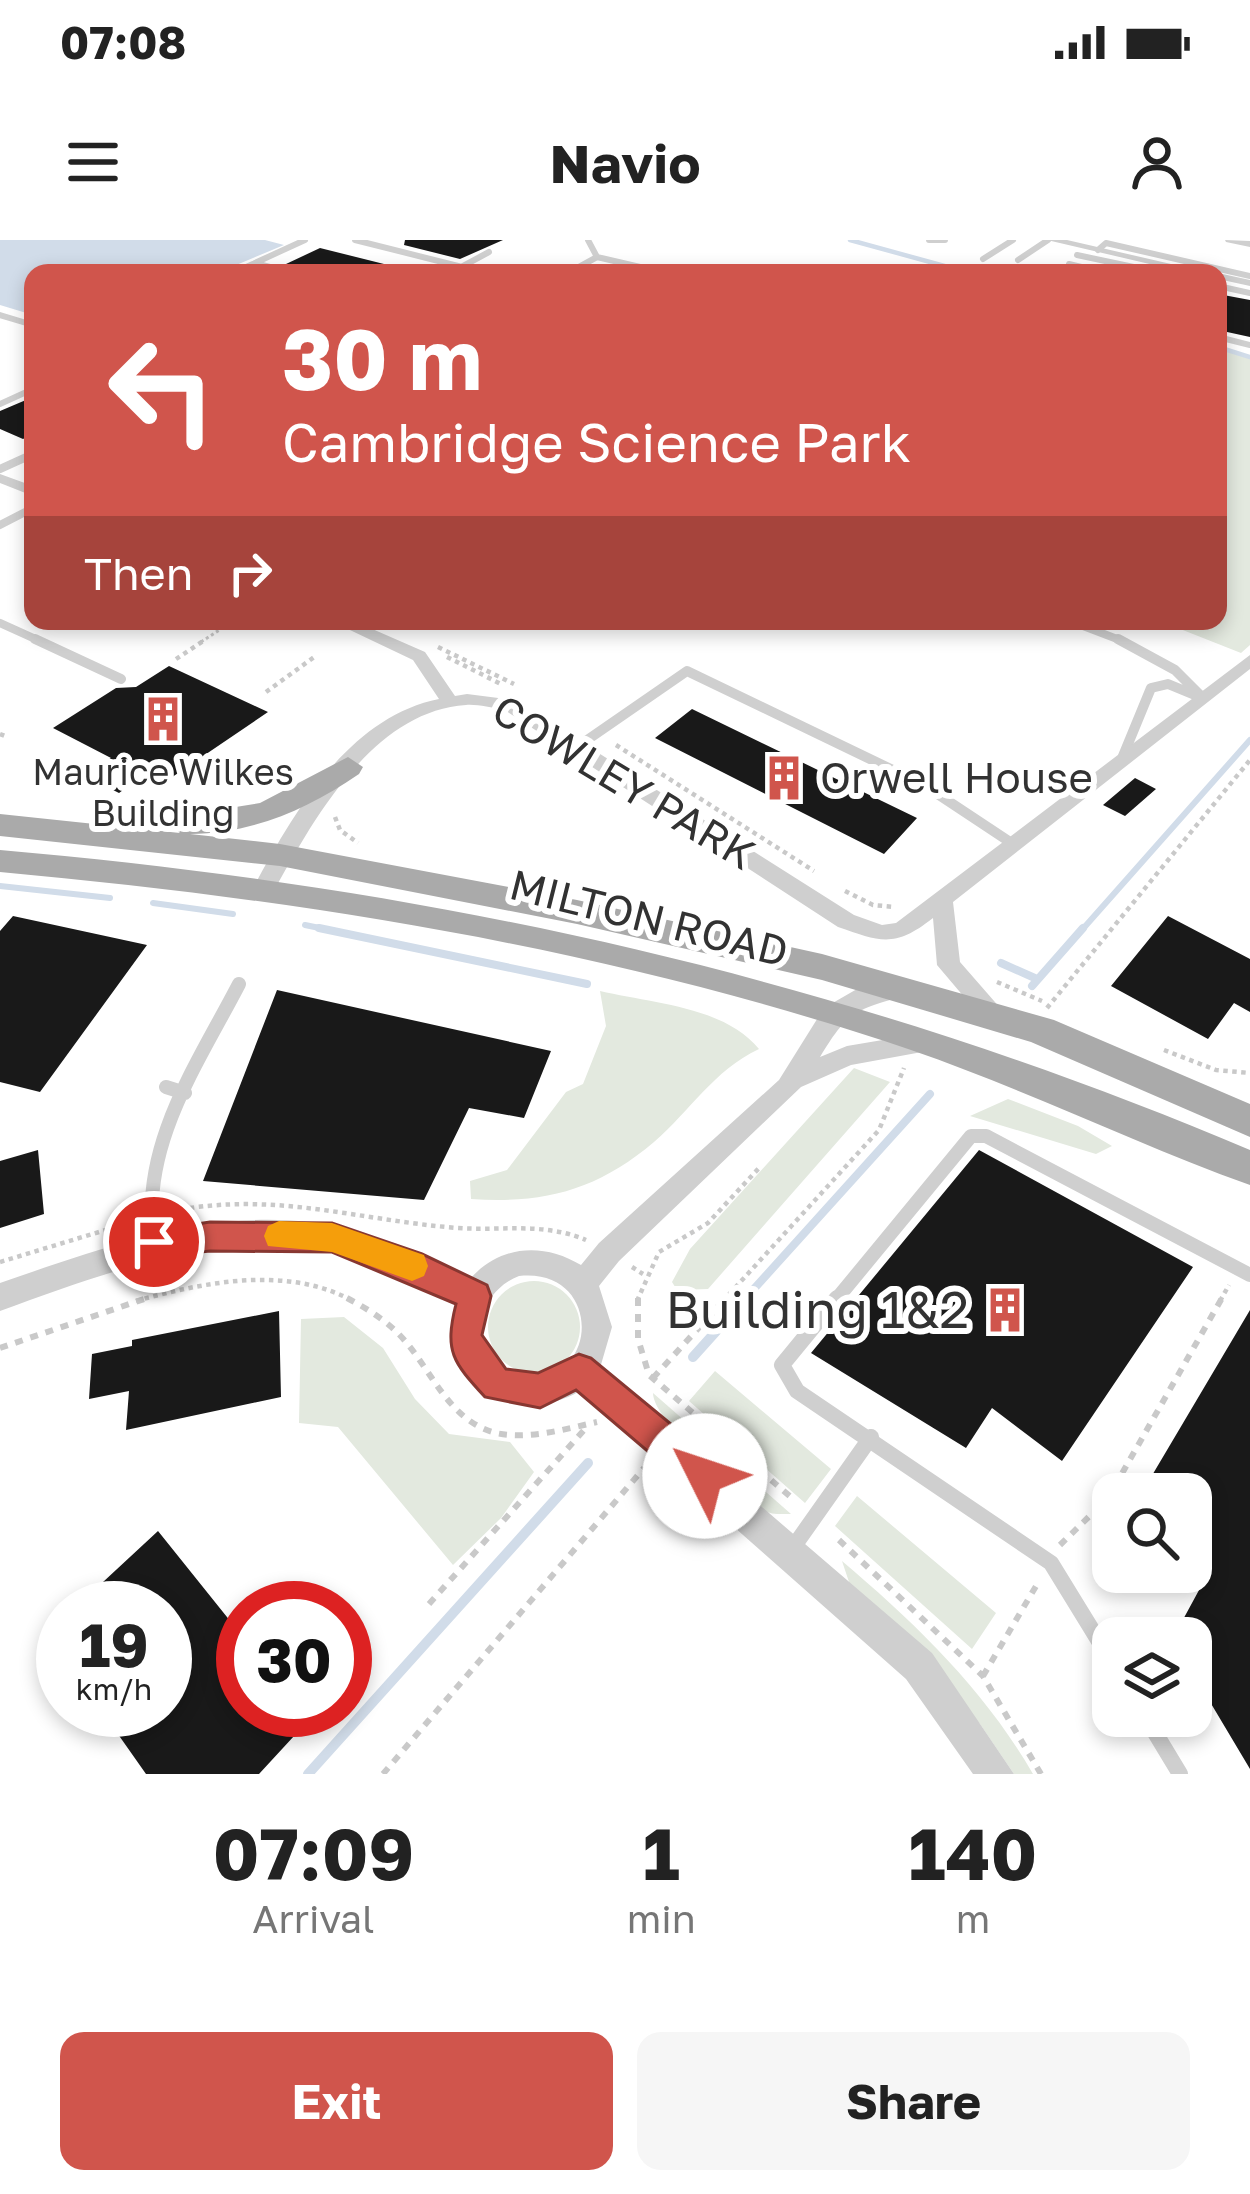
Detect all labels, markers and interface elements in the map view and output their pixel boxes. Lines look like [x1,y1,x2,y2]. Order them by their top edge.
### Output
text: 07:08 [60,15,186,69]
icon: menu [60,129,126,195]
icon: person [1124,129,1190,195]
text: Navio [549,130,701,195]
text: 30 m [282,308,482,408]
icon: left [84,312,240,468]
text: Cambridge Science Park [282,409,911,474]
icon: right [217,540,283,606]
text: Then [84,546,193,600]
street label: COWLEY PARK [484,683,765,879]
building icon: Maurice Wilkes Building [138,694,188,744]
place label: Maurice Wilkes Building [32,750,294,834]
place label: Orwell House [820,752,1093,802]
building icon: Orwell House [759,753,809,803]
street label: MILTON ROAD [505,858,794,976]
pin [103,1191,205,1293]
icon: arrive [121,1209,187,1275]
place label: Building 1&2 [665,1278,969,1339]
building icon: Building 1&2 [980,1285,1030,1335]
position arrow [642,1413,768,1539]
map controls [1092,1473,1212,1737]
button: search [1092,1473,1212,1593]
speed limit sign: 30 [216,1581,372,1737]
text: 19 [79,1608,148,1680]
button: layers [1092,1617,1212,1737]
text: km/h [76,1671,152,1707]
text: 07:09 [213,1809,414,1896]
text: 1 [643,1809,680,1896]
text: 140 [908,1809,1037,1896]
text: Arrival [252,1895,375,1942]
text: min [627,1895,696,1942]
text: m [956,1895,990,1942]
button: Exit [60,2032,613,2170]
button: Share [637,2032,1190,2170]

